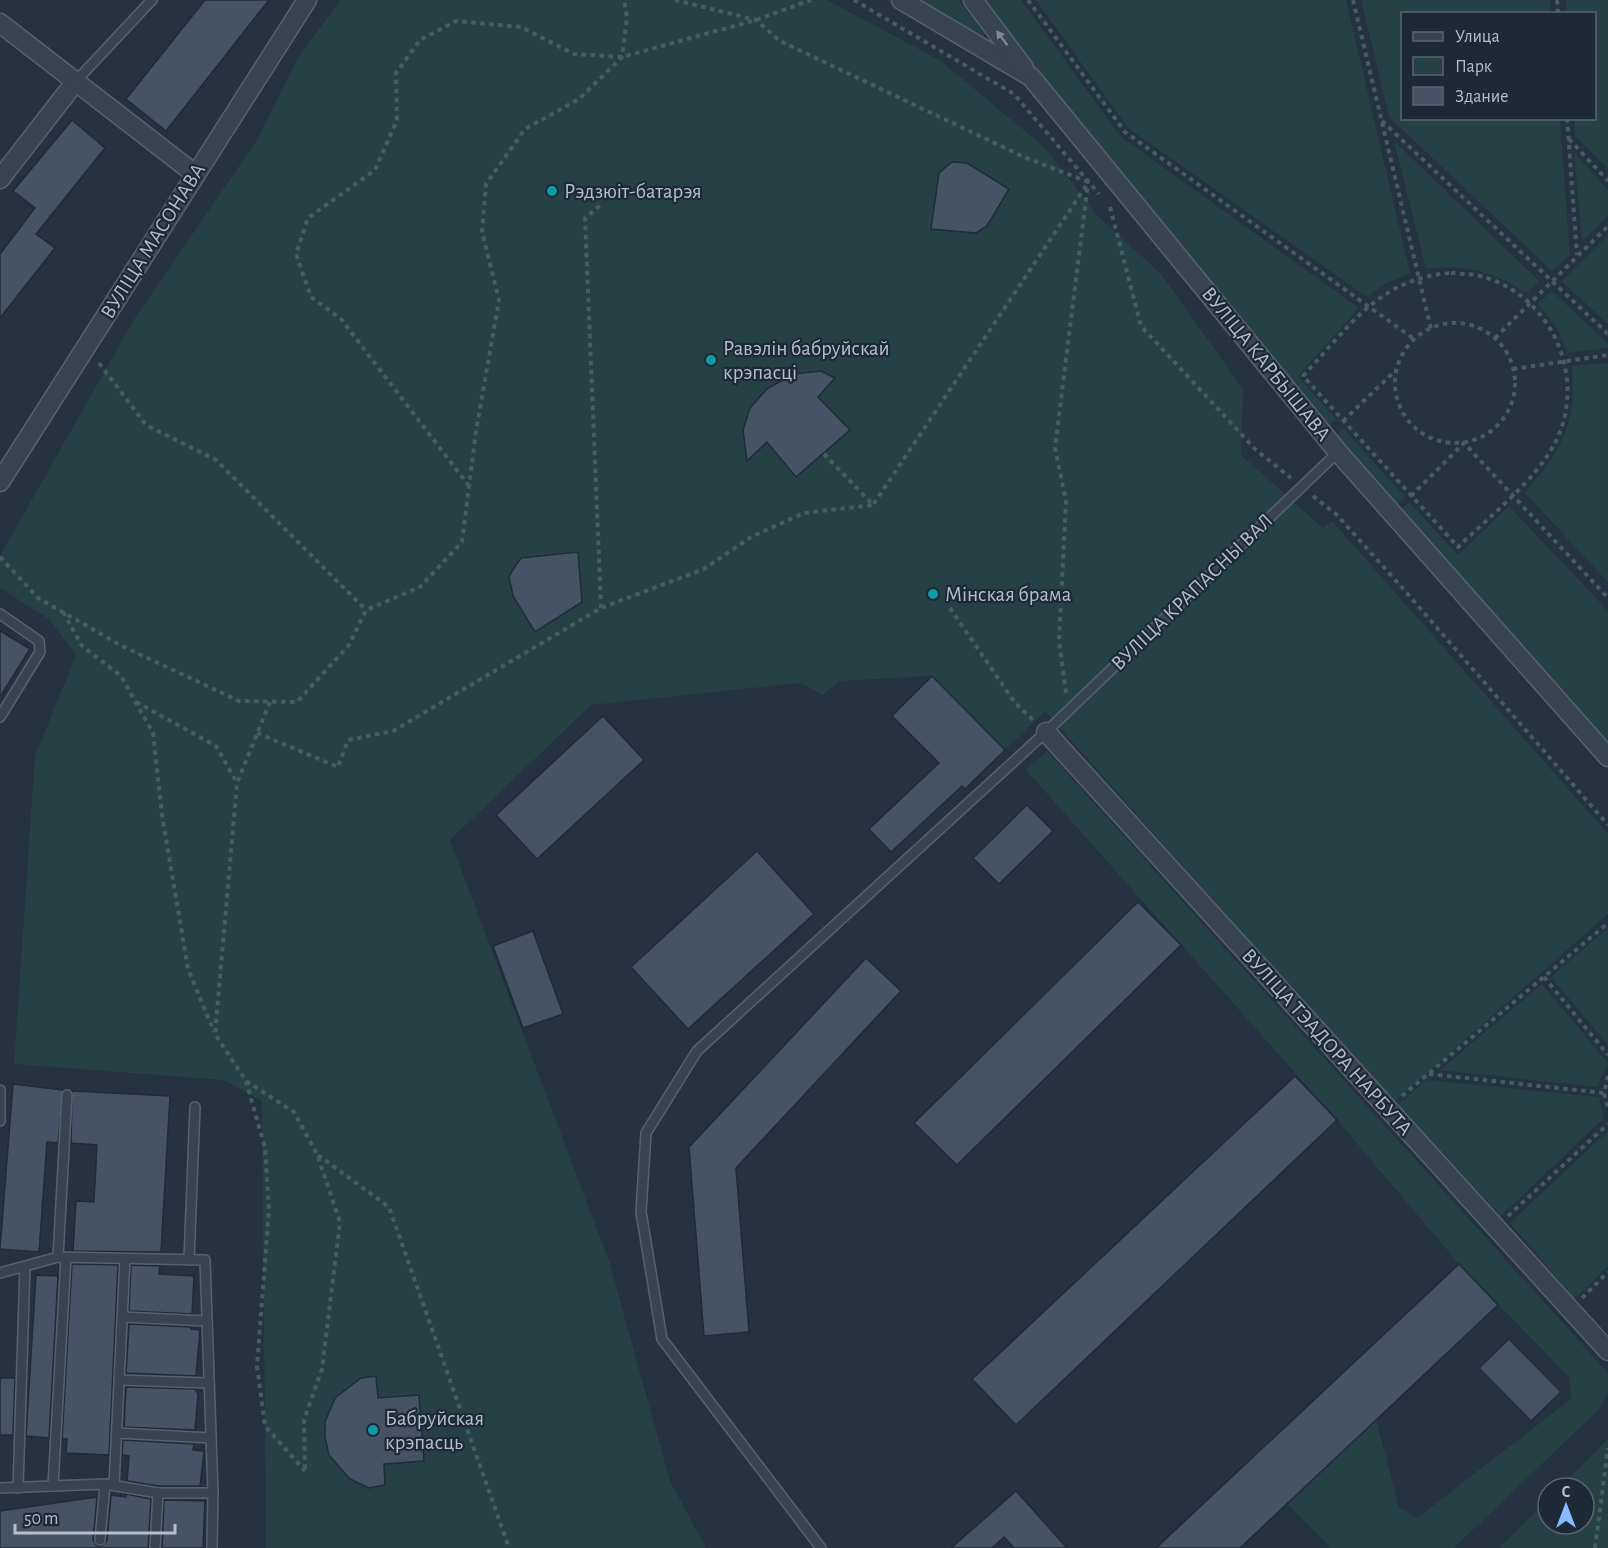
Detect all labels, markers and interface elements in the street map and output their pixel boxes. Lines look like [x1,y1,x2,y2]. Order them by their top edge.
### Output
legend [1401,12,1596,120]
text: Улица [1455,28,1500,46]
one-way arrow [996,31,1008,47]
text: Парк [1455,58,1493,76]
text: Здание [1455,88,1509,106]
street label: ВУЛІЦА МАСОНАВА [97,160,209,322]
place label: Рэдзюіт-батарэя [564,181,702,202]
marker: Рэдзюіт-батарэя [545,184,559,198]
street label: ВУЛІЦА КАРБЫШАВА [1198,283,1334,445]
place label: Равэлін бабруйскай крэпасці [723,338,890,383]
marker: Равэлін бабруйскай крэпасці [704,353,718,367]
street label: ВУЛІЦА КРАПАСНЫ ВАЛ [1107,510,1277,674]
place label: Мінская брама [945,584,1072,605]
marker: Мінская брама [926,587,940,601]
street label: ВУЛІЦА ТЭАДОРА НАРБУТА [1238,945,1416,1139]
place label: Бабруйская крэпасць [385,1408,484,1453]
marker: Бабруйская крэпасць [366,1423,380,1437]
north arrow [1536,1476,1596,1536]
text: С [1562,1484,1571,1500]
scale bar [15,1497,176,1535]
text: 50 m [24,1510,58,1528]

